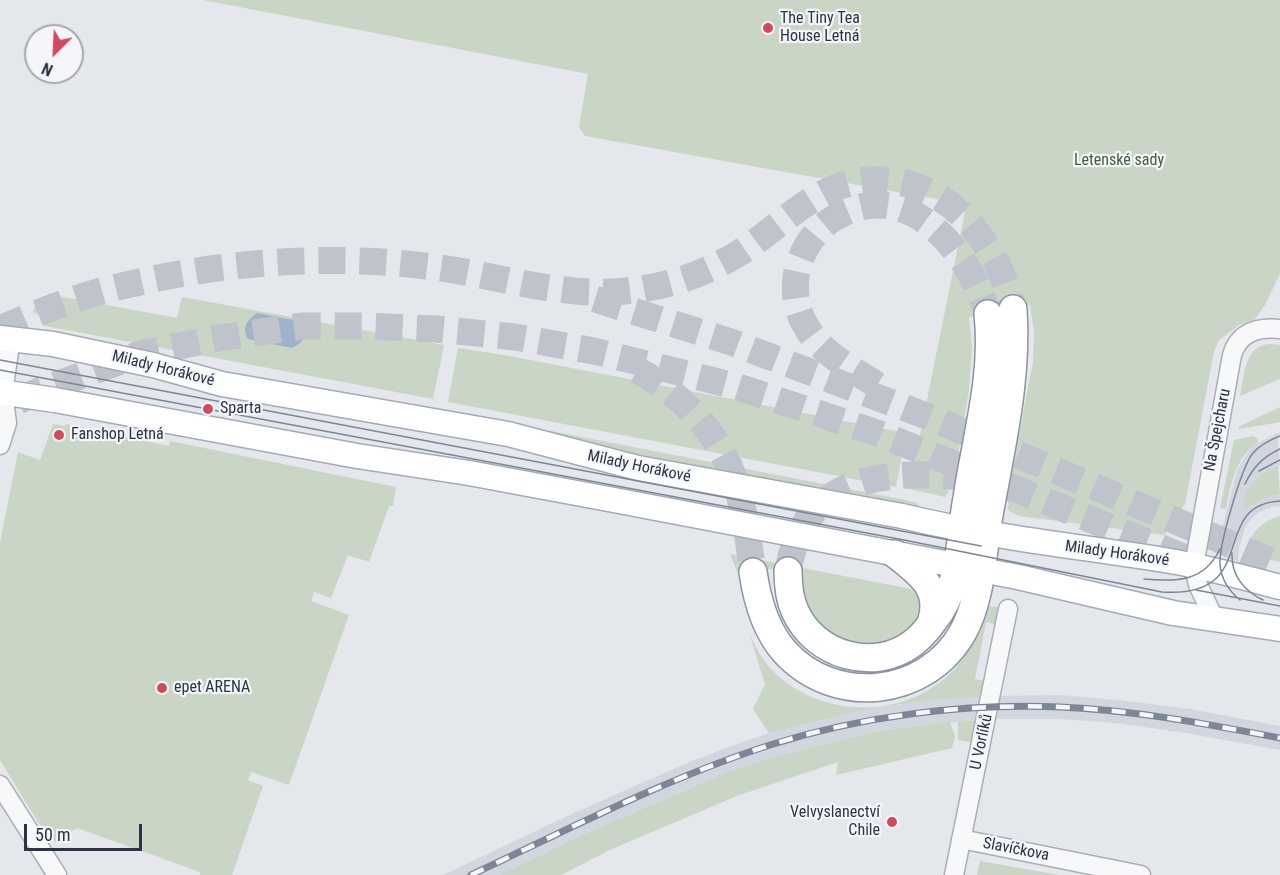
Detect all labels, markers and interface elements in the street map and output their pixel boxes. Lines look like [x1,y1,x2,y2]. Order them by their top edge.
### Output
place label: The Tiny Tea House Letná [780,9,860,47]
marker: The Tiny Tea House Letná [761,21,775,35]
north arrow [24,24,84,84]
text: N [39,58,56,80]
park label: Letenské sady [1074,151,1164,171]
street label: Milady Horákové [110,347,216,391]
street label: Na Špejcharu [1201,387,1235,473]
place label: Sparta [220,399,262,419]
marker: Sparta [201,402,215,416]
place label: Fanshop Letná [71,425,164,445]
marker: Fanshop Letná [52,428,66,442]
street label: Milady Horákové [586,447,692,487]
street label: Milady Horákové [1064,537,1170,571]
place label: epet ARENA [174,678,250,698]
marker: epet ARENA [155,681,169,695]
street label: U Vorlíků [967,712,997,772]
place label: Velvyslanectví Chile [790,803,880,841]
scale bar [27,812,146,850]
marker: Velvyslanectví Chile [885,815,899,829]
text: 50 m [35,824,70,845]
street label: Slavíčkova [981,834,1051,866]

